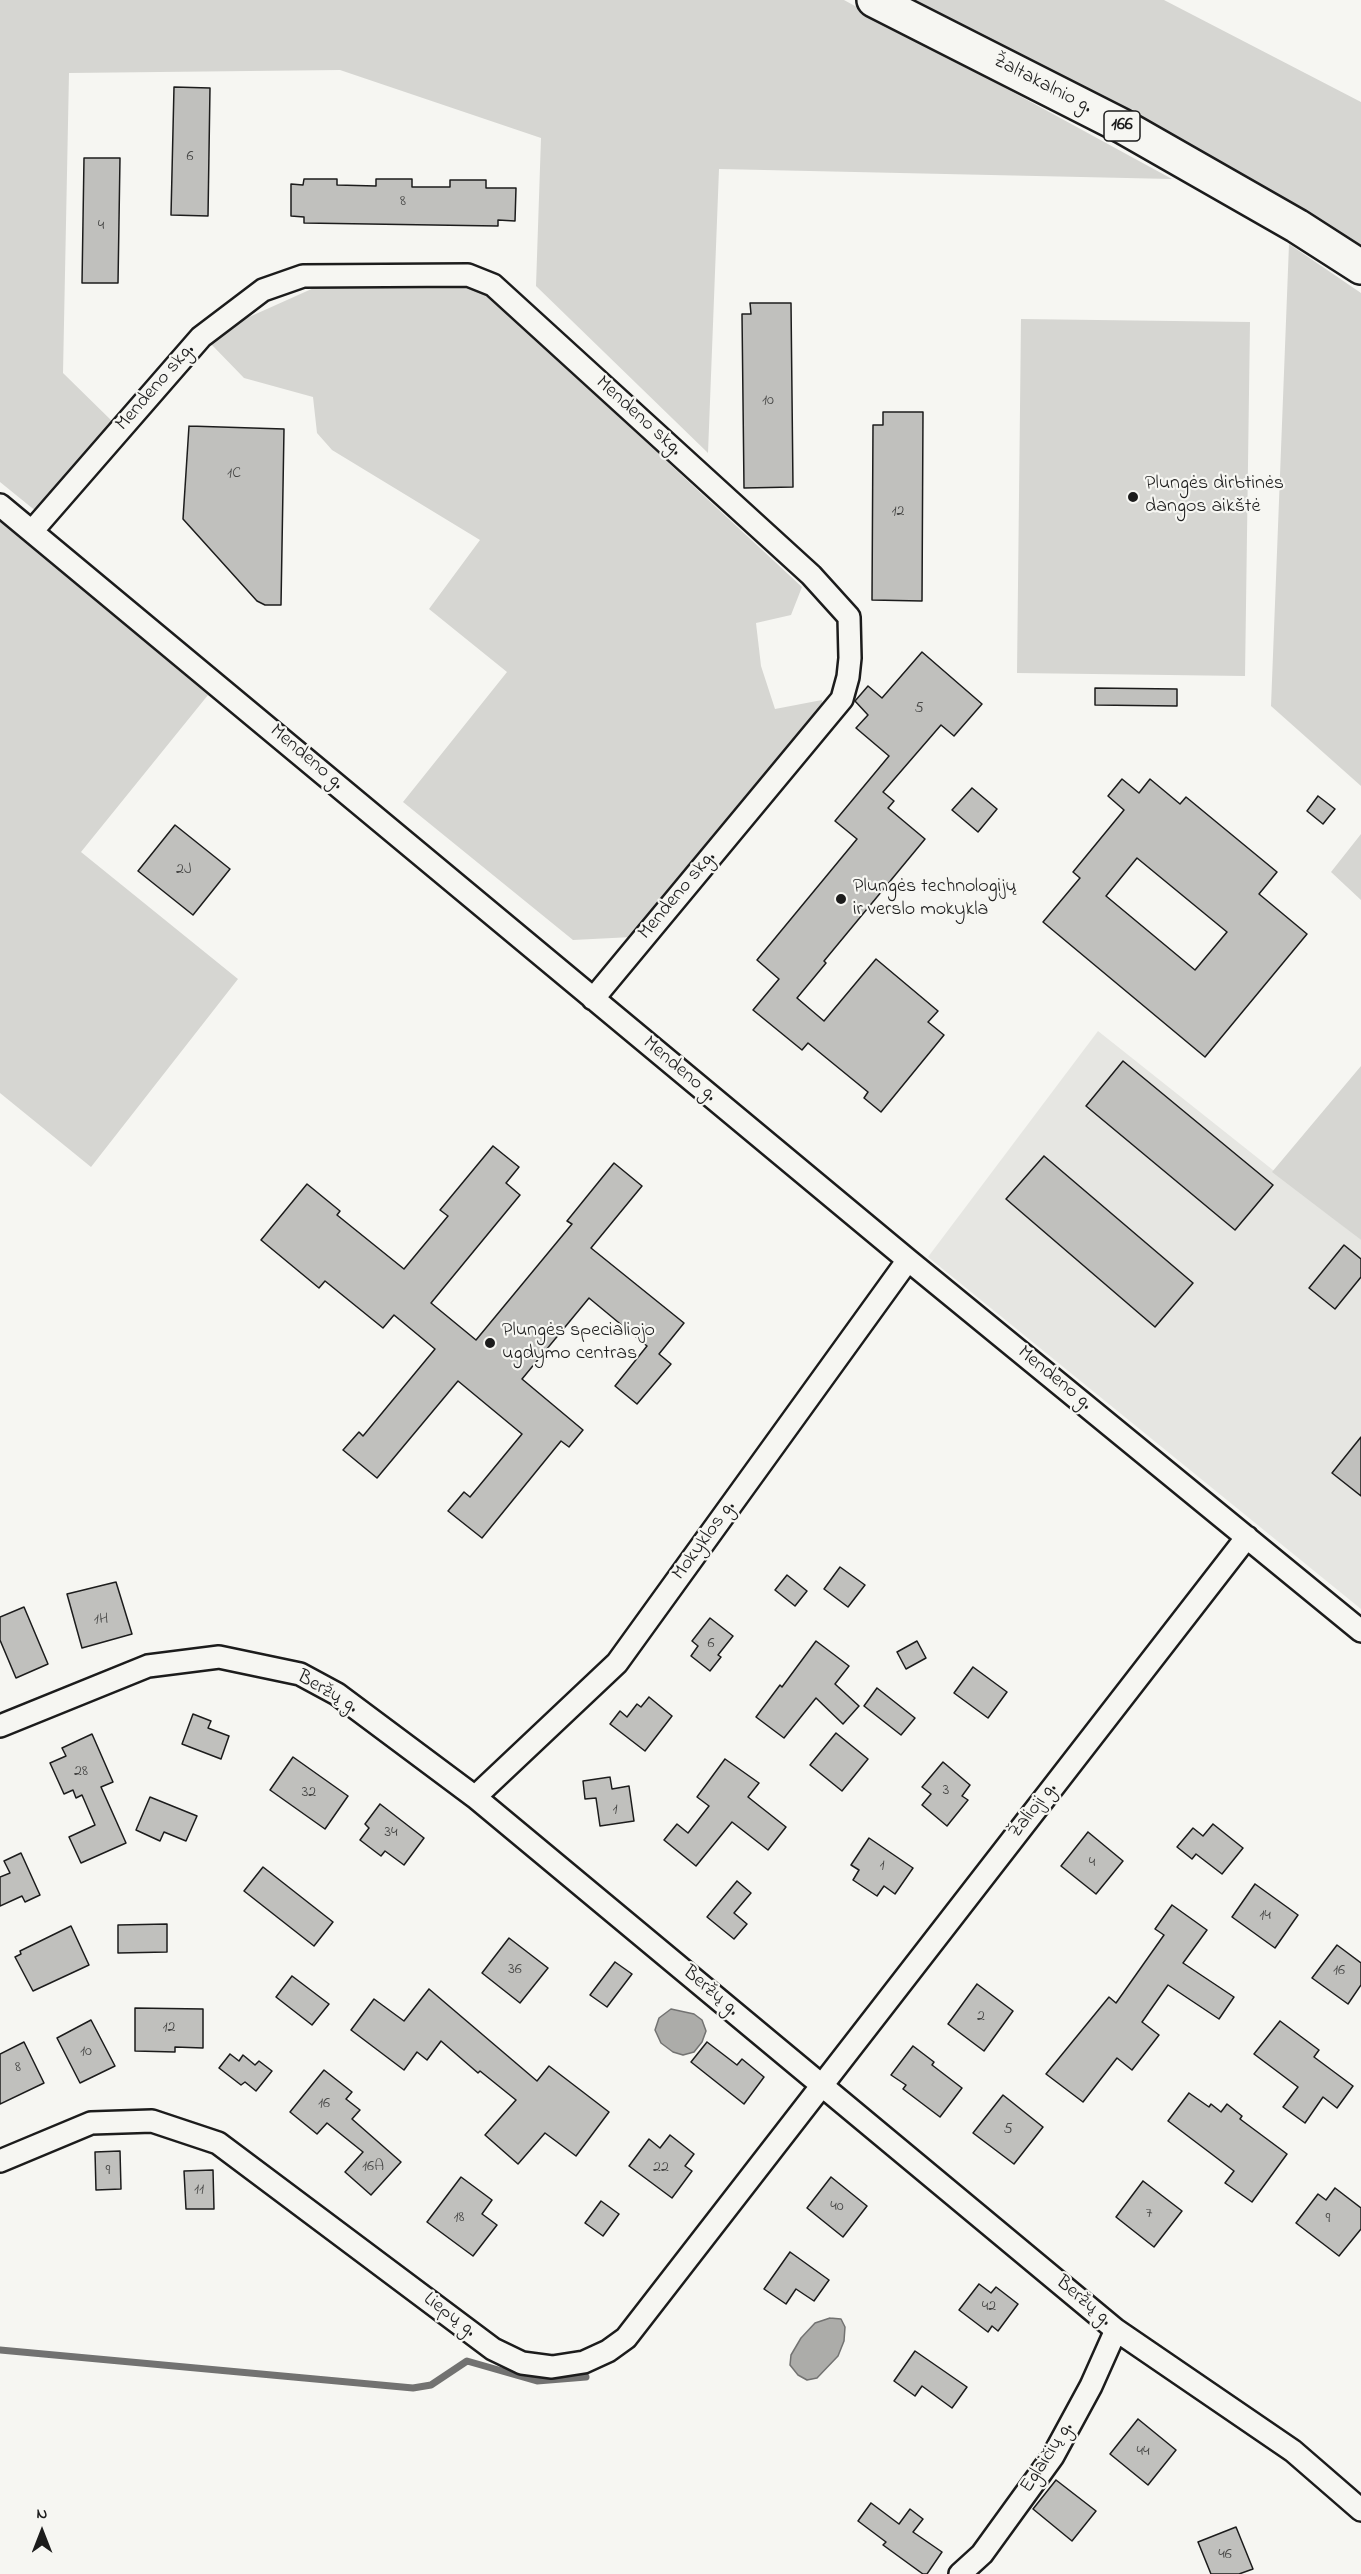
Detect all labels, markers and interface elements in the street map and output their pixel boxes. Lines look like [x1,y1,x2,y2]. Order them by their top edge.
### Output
street label: Žaltakalnio g. [988,50,1096,120]
road number: 166 [1104,111,1140,141]
house number: 6 [186,147,194,167]
house number: 8 [400,192,406,212]
house number: 4 [98,216,104,236]
street label: Mendeno skg. [111,339,201,437]
street label: Mendeno skg. [590,372,686,462]
house number: 10 [762,391,774,411]
house number: 1C [227,464,241,484]
place label: Plungės dirbtinės dangos aikštė [1145,473,1284,520]
marker: Plungės dirbtinės dangos aikštė [1126,490,1140,504]
house number: 12 [891,502,905,522]
house number: 5 [914,699,924,719]
street label: Mendeno g. [264,720,348,796]
street label: Mendeno skg. [634,847,722,945]
house number: 2J [176,860,192,880]
place label: Plungės technologijų ir verslo mokykla [853,876,1017,923]
marker: Plungės technologijų ir verslo mokykla [834,892,848,906]
street label: Mendeno g. [637,1032,721,1108]
place label: Plungės specialiojo ugdymo centras [502,1320,655,1367]
marker: Plungės specialiojo ugdymo centras [483,1336,497,1350]
street label: Mendeno g. [1012,1342,1096,1416]
street label: Mokyklos g. [668,1496,742,1586]
house number: 1H [94,1610,108,1630]
house number: 6 [707,1634,715,1654]
street label: Beržų g. [292,1666,362,1720]
house number: 28 [74,1762,88,1782]
street label: Žalioji g. [1005,1778,1063,1844]
house number: 3 [943,1781,949,1801]
house number: 32 [302,1783,316,1803]
house number: 1 [612,1800,618,1820]
house number: 34 [384,1823,398,1843]
house number: 4 [1089,1853,1095,1873]
house number: 1 [879,1856,885,1876]
house number: 14 [1259,1906,1271,1926]
house number: 36 [508,1960,522,1980]
street label: Beržų g. [677,1961,743,2023]
house number: 16 [1333,1961,1345,1981]
house number: 2 [977,2007,985,2027]
house number: 12 [162,2018,176,2038]
house number: 10 [80,2042,92,2062]
house number: 8 [15,2058,21,2078]
house number: 16 [318,2094,330,2114]
house number: 5 [1003,2120,1013,2140]
house number: 16A [362,2157,384,2177]
house number: 22 [653,2158,669,2178]
house number: 9 [106,2161,110,2181]
house number: 11 [194,2180,204,2200]
house number: 40 [830,2197,844,2217]
house number: 7 [1146,2204,1152,2224]
house number: 18 [453,2208,465,2228]
house number: 9 [1326,2209,1330,2229]
street label: Beržų g. [1050,2271,1116,2333]
street label: Liepų g. [418,2288,480,2344]
house number: 42 [982,2297,996,2317]
street label: Eglaičių g. [1016,2418,1080,2498]
house number: 44 [1136,2442,1150,2462]
north arrow [12,2502,72,2562]
text: N [37,2502,47,2526]
house number: 46 [1218,2545,1232,2565]

